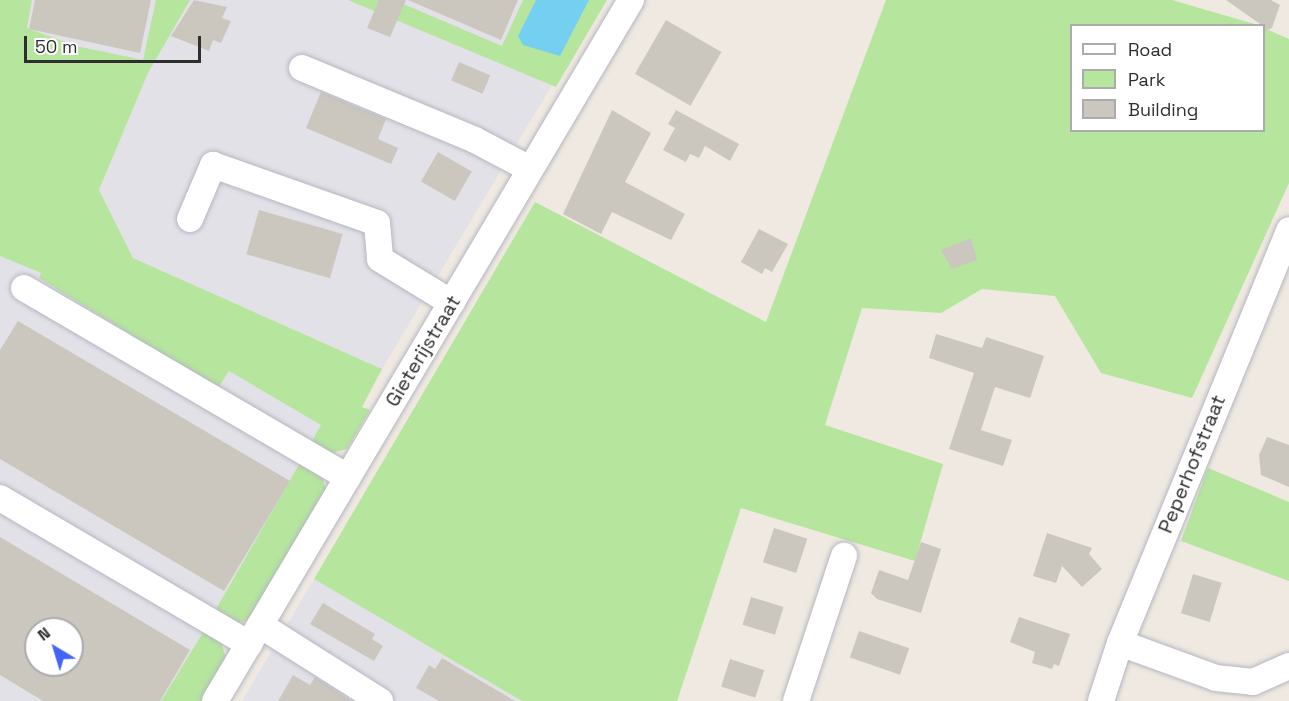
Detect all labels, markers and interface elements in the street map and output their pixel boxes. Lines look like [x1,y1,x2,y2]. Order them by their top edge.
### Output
scale bar [27,24,204,62]
legend [1070,24,1265,132]
text: 50 m [35,35,77,58]
text: Road [1128,38,1172,61]
text: Park [1128,68,1165,91]
text: Building [1128,98,1198,121]
street label: Gieterijstraat [380,291,466,411]
street label: Peperhofstraat [1153,391,1231,537]
north arrow [24,617,84,677]
text: N [33,622,55,646]

